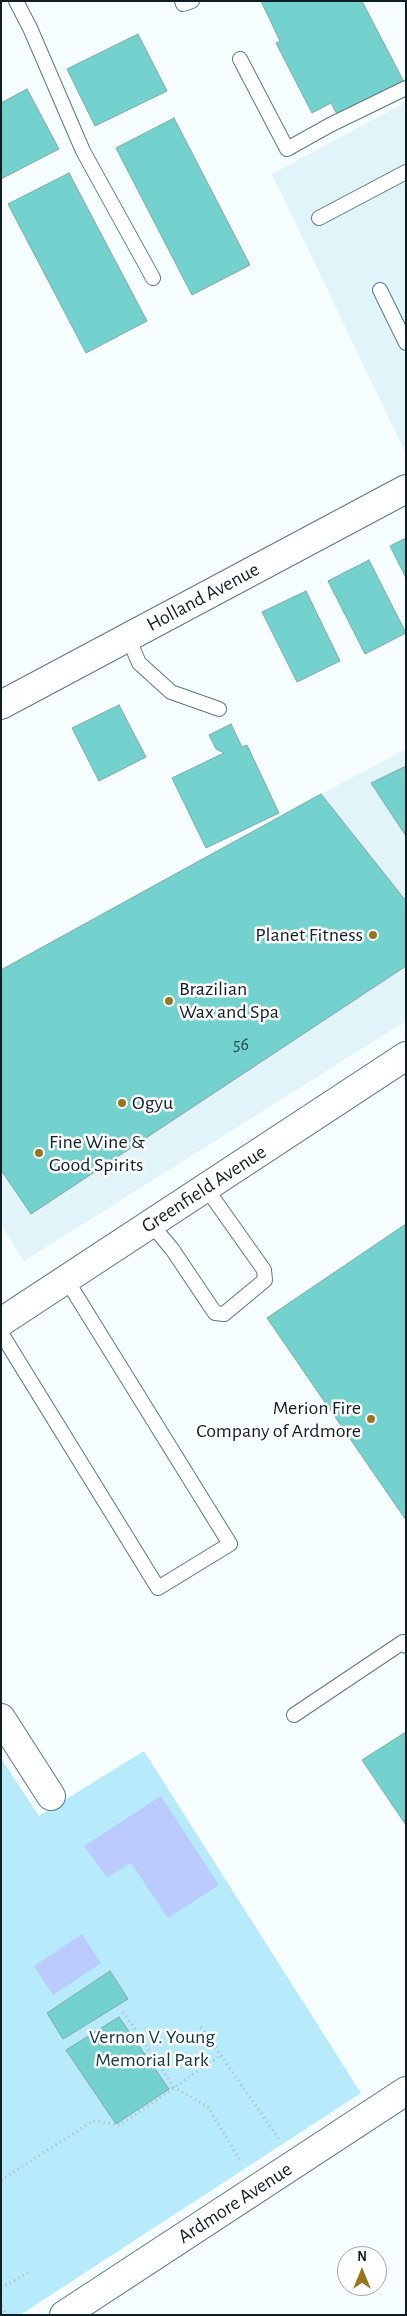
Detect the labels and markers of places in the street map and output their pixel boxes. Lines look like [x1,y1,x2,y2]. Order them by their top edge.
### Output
place label: Planet Fitness [255,923,363,947]
marker: Planet Fitness [367,929,379,941]
place label: Brazilian Wax and Spa [179,977,279,1024]
marker: Brazilian Wax and Spa [163,995,175,1007]
place label: Ogyu [132,1091,173,1115]
marker: Ogyu [116,1097,128,1109]
place label: Fine Wine & Good Spirits [49,1130,145,1177]
marker: Fine Wine & Good Spirits [33,1147,45,1159]
place label: Merion Fire Company of Ardmore [196,1396,361,1443]
marker: Merion Fire Company of Ardmore [365,1413,377,1425]

